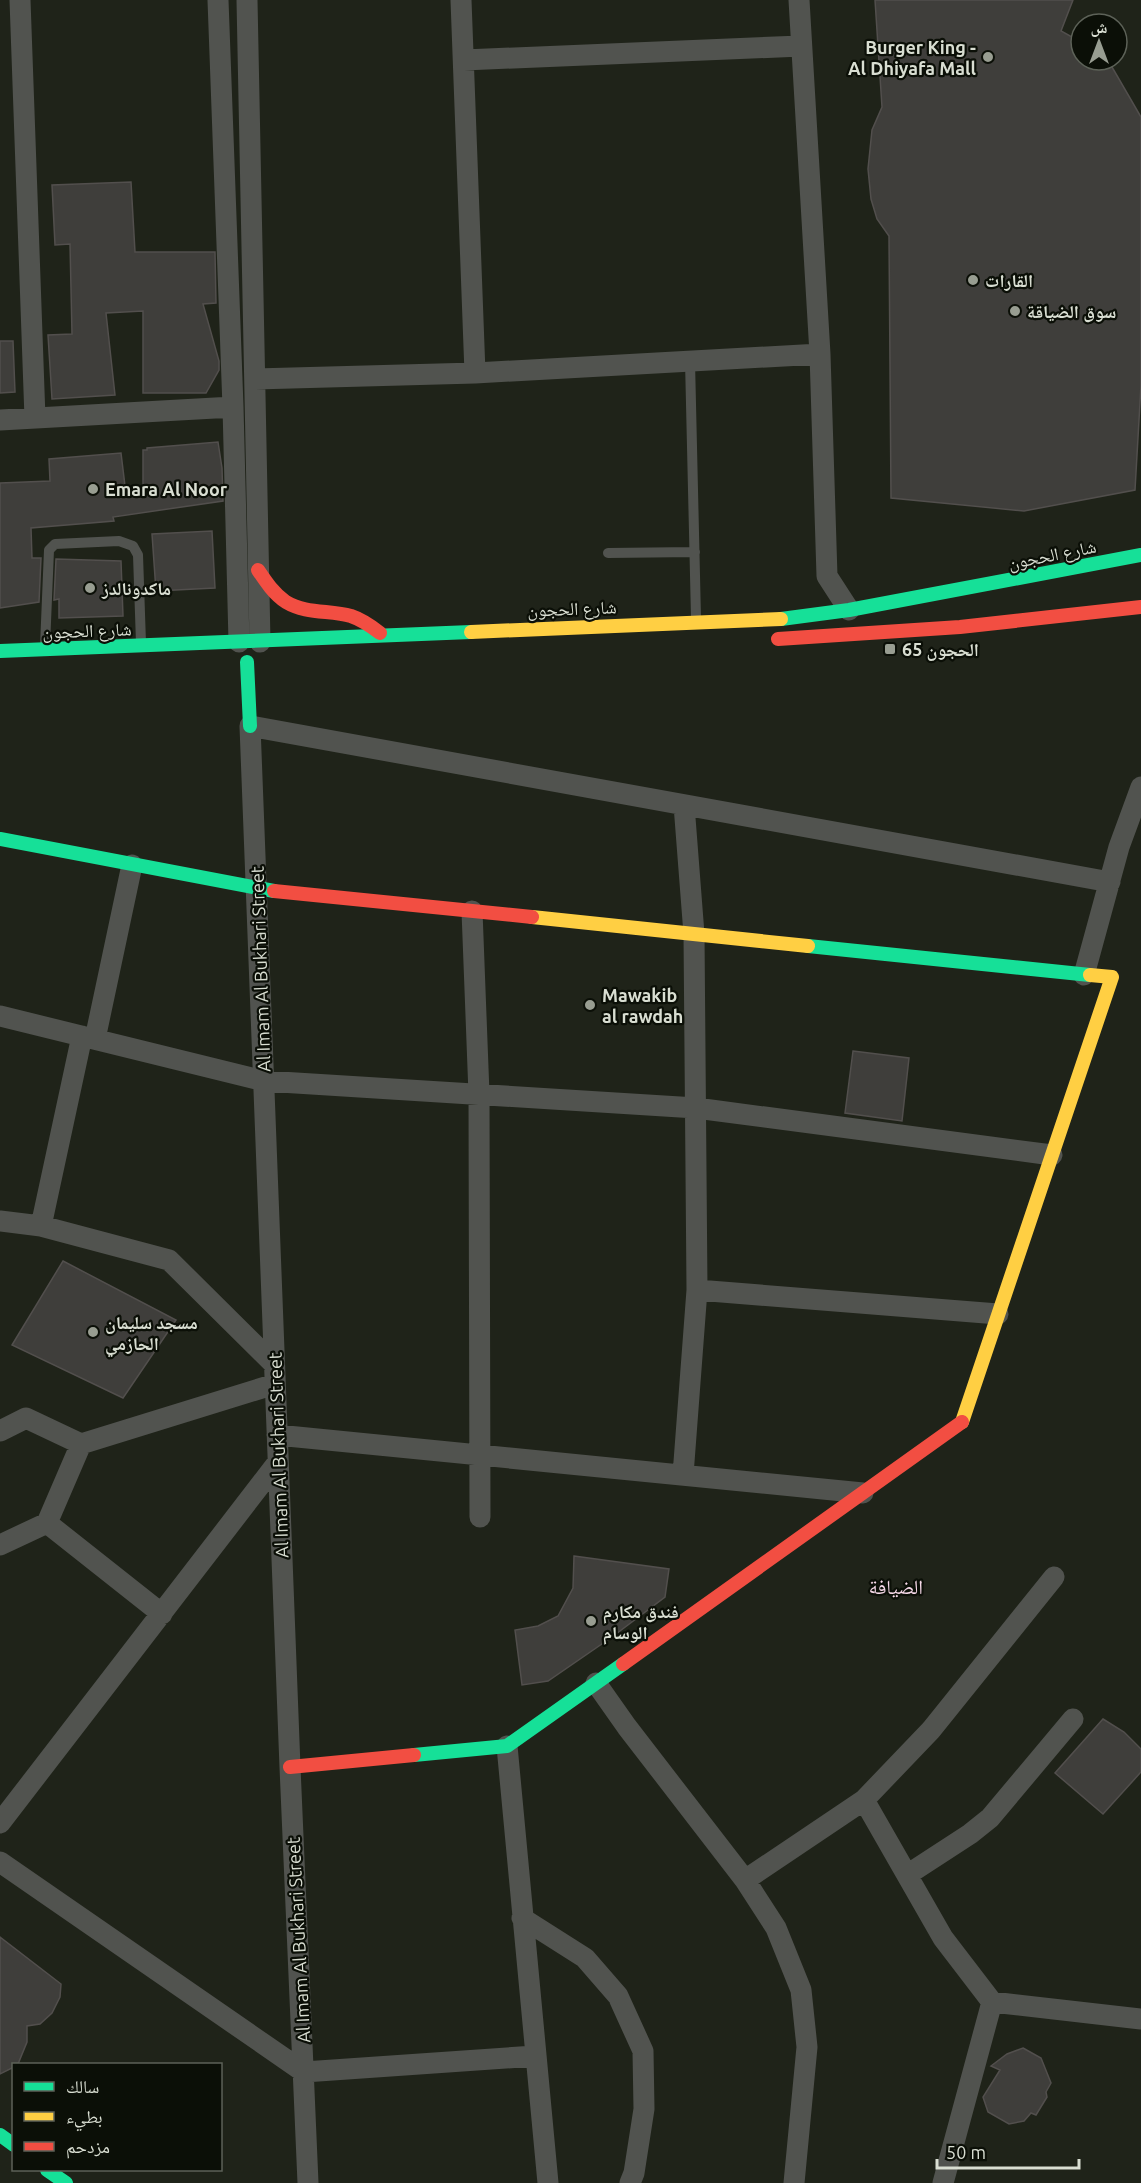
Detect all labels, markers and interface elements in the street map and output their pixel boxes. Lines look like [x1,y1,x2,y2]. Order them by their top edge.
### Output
north arrow [1069,12,1129,72]
text: ش [1091,18,1108,37]
place label: Burger King - Al Dhiyafa Mall [848,37,977,78]
marker: Burger King - Al Dhiyafa Mall [981,50,995,64]
place label: القارات [985,270,1033,291]
marker: القارات [966,273,980,287]
place label: سوق الضياقة [1027,301,1116,323]
marker: سوق الضياقة [1008,304,1022,318]
place label: Emara Al Noor [105,479,228,499]
marker: Emara Al Noor [86,482,100,496]
street label: شارع الحجون [1006,536,1098,574]
place label: ماكدونالدز [101,578,171,599]
marker: ماكدونالدز [83,581,97,595]
street label: شارع الحجون [527,596,617,622]
street label: شارع الحجون [42,618,132,644]
place label: الحجون 65 [902,639,979,661]
marker: الحجون 65 [883,642,897,656]
street label: Al Imam Al Bukhari Street [246,866,274,1072]
place label: Mawakib al rawdah [602,985,683,1026]
marker: Mawakib al rawdah [583,998,597,1012]
place label: مسجد سليمان الحازمي [105,1312,198,1358]
marker: مسجد سليمان الحازمي [86,1325,100,1339]
street label: Al Imam Al Bukhari Street [264,1352,292,1558]
district label: الضيافة [869,1575,923,1598]
place label: فندق مكارم الوسام [603,1601,679,1645]
marker: فندق مكارم الوسام [584,1614,598,1628]
street label: Al Imam Al Bukhari Street [283,1837,313,2043]
legend [12,2063,222,2171]
text: سالك [66,2076,99,2096]
text: بطيء [66,2106,103,2132]
scale bar [937,2132,1080,2170]
text: مزدحم [66,2136,110,2159]
text: 50 m [946,2142,986,2162]

